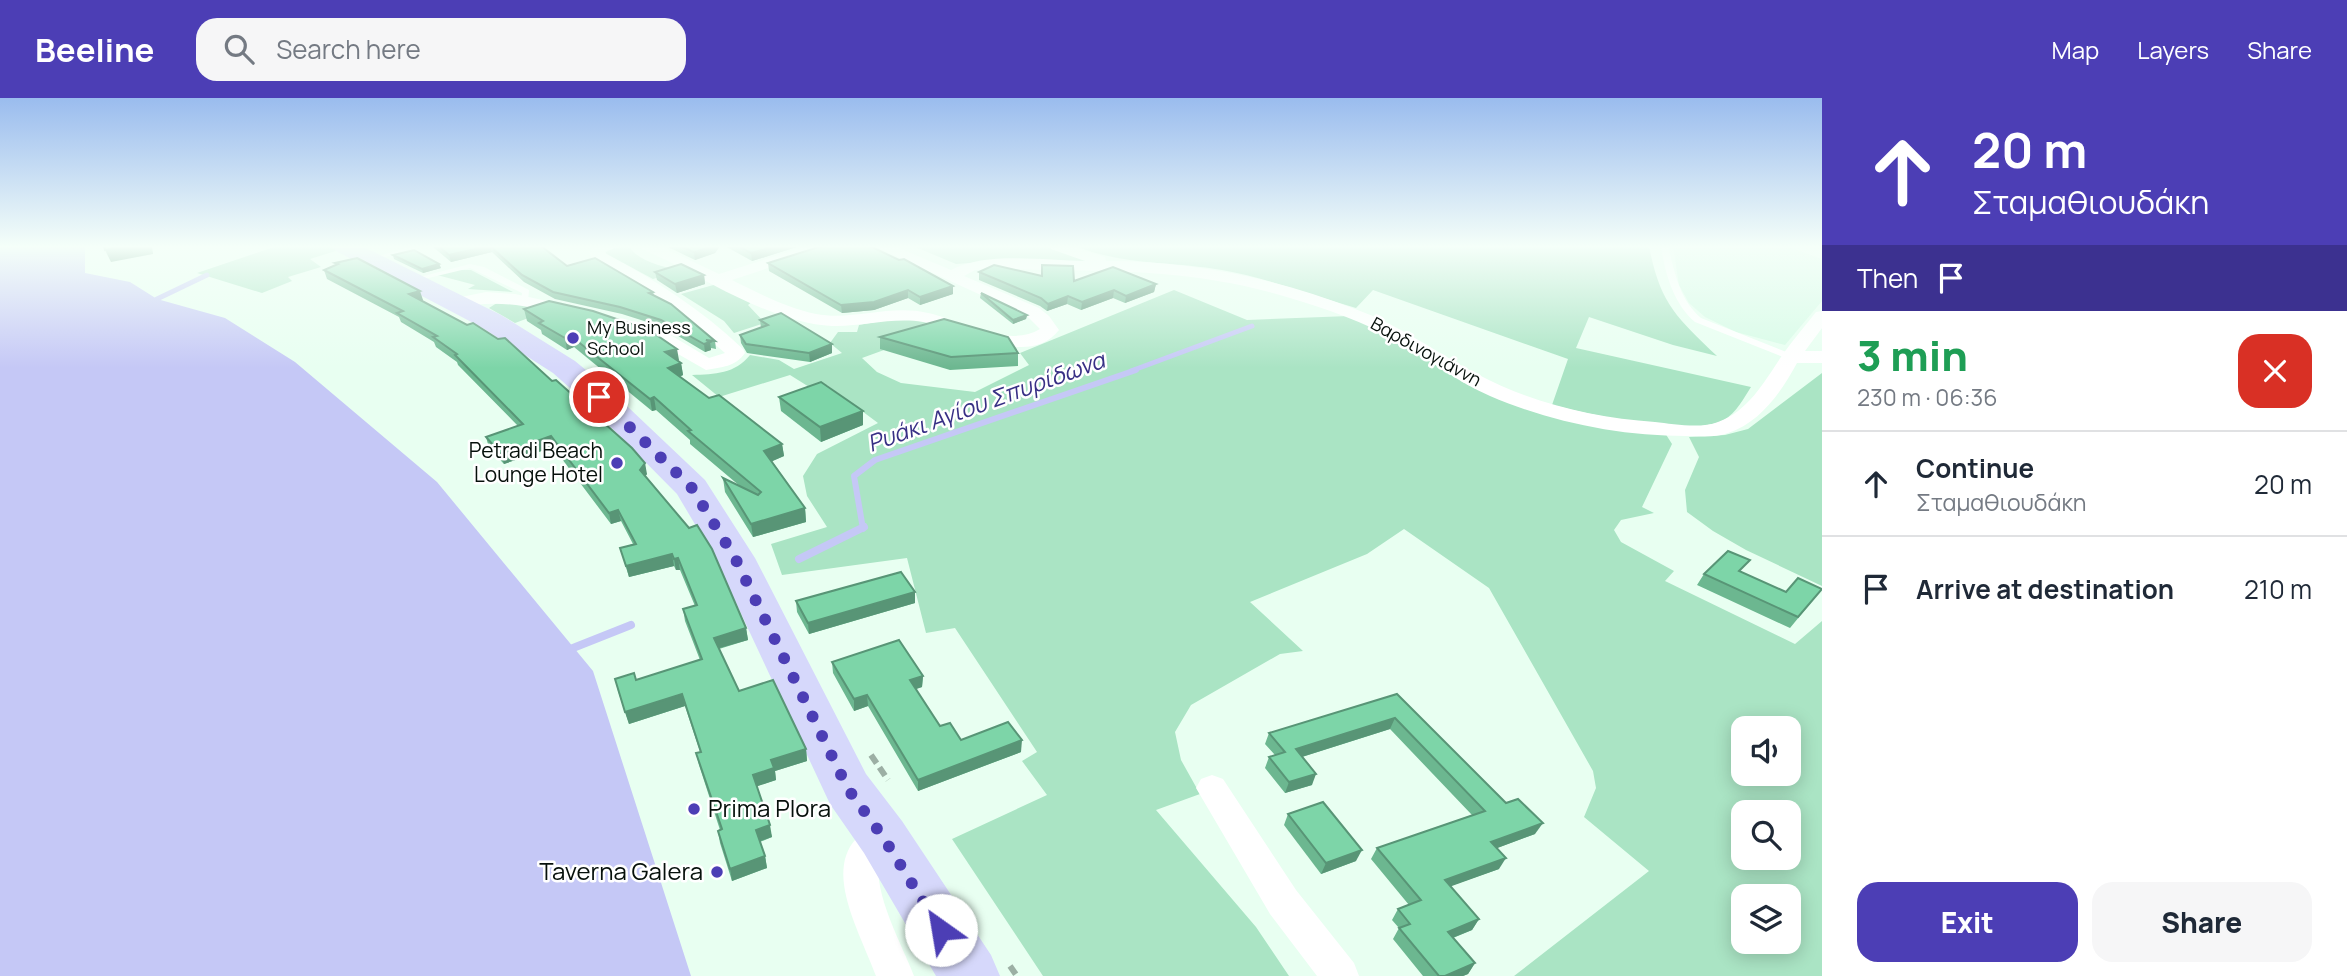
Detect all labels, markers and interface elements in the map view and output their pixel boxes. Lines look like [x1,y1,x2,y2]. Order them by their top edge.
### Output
search box [196,18,686,81]
text: Beeline [35,27,154,72]
icon: search [220,30,258,68]
text: Search here [276,31,421,67]
text: Map [2052,33,2099,66]
text: Layers [2137,33,2209,66]
text: Share [2247,33,2312,66]
text: 20 m [1972,116,2087,183]
icon: ahead [1857,126,1948,217]
text: Σταμαθιουδάκη [1972,180,2209,224]
icon: arrive [1932,259,1970,297]
text: Then [1857,260,1918,296]
street label: Βαρδινογιάννη [1367,311,1486,391]
place label: My Business School [587,315,691,360]
text: 3 min [1857,326,1968,384]
marker: My Business School [565,330,581,346]
button: close [2238,334,2312,408]
water label: Ρυάκι Αγίου Σπυρίδωνα [862,342,1111,459]
pin [569,367,629,427]
icon: arrive [580,378,618,416]
text: 230 m · 06:36 [1857,381,1998,413]
place label: Petradi Beach Lounge Hotel [469,436,603,488]
text: Continue [1916,450,2034,486]
marker: Petradi Beach Lounge Hotel [609,455,625,471]
icon: ahead [1857,465,1895,503]
text: 20 m [2254,466,2312,502]
text: Σταμαθιουδάκη [1916,486,2087,518]
icon: arrive [1857,570,1895,608]
text: Arrive at destination [1916,571,2174,607]
text: 210 m [2244,571,2312,607]
map controls [1731,716,1801,954]
button: sound [1731,716,1801,786]
place label: Prima Plora [708,791,831,824]
button: search [1731,800,1801,870]
marker: Prima Plora [686,801,702,817]
place label: Taverna Galera [539,854,703,887]
marker: Taverna Galera [709,864,725,880]
button: Exit [1857,882,2078,962]
button: Share [2092,882,2312,962]
button: layers [1731,884,1801,954]
position arrow [904,893,978,967]

